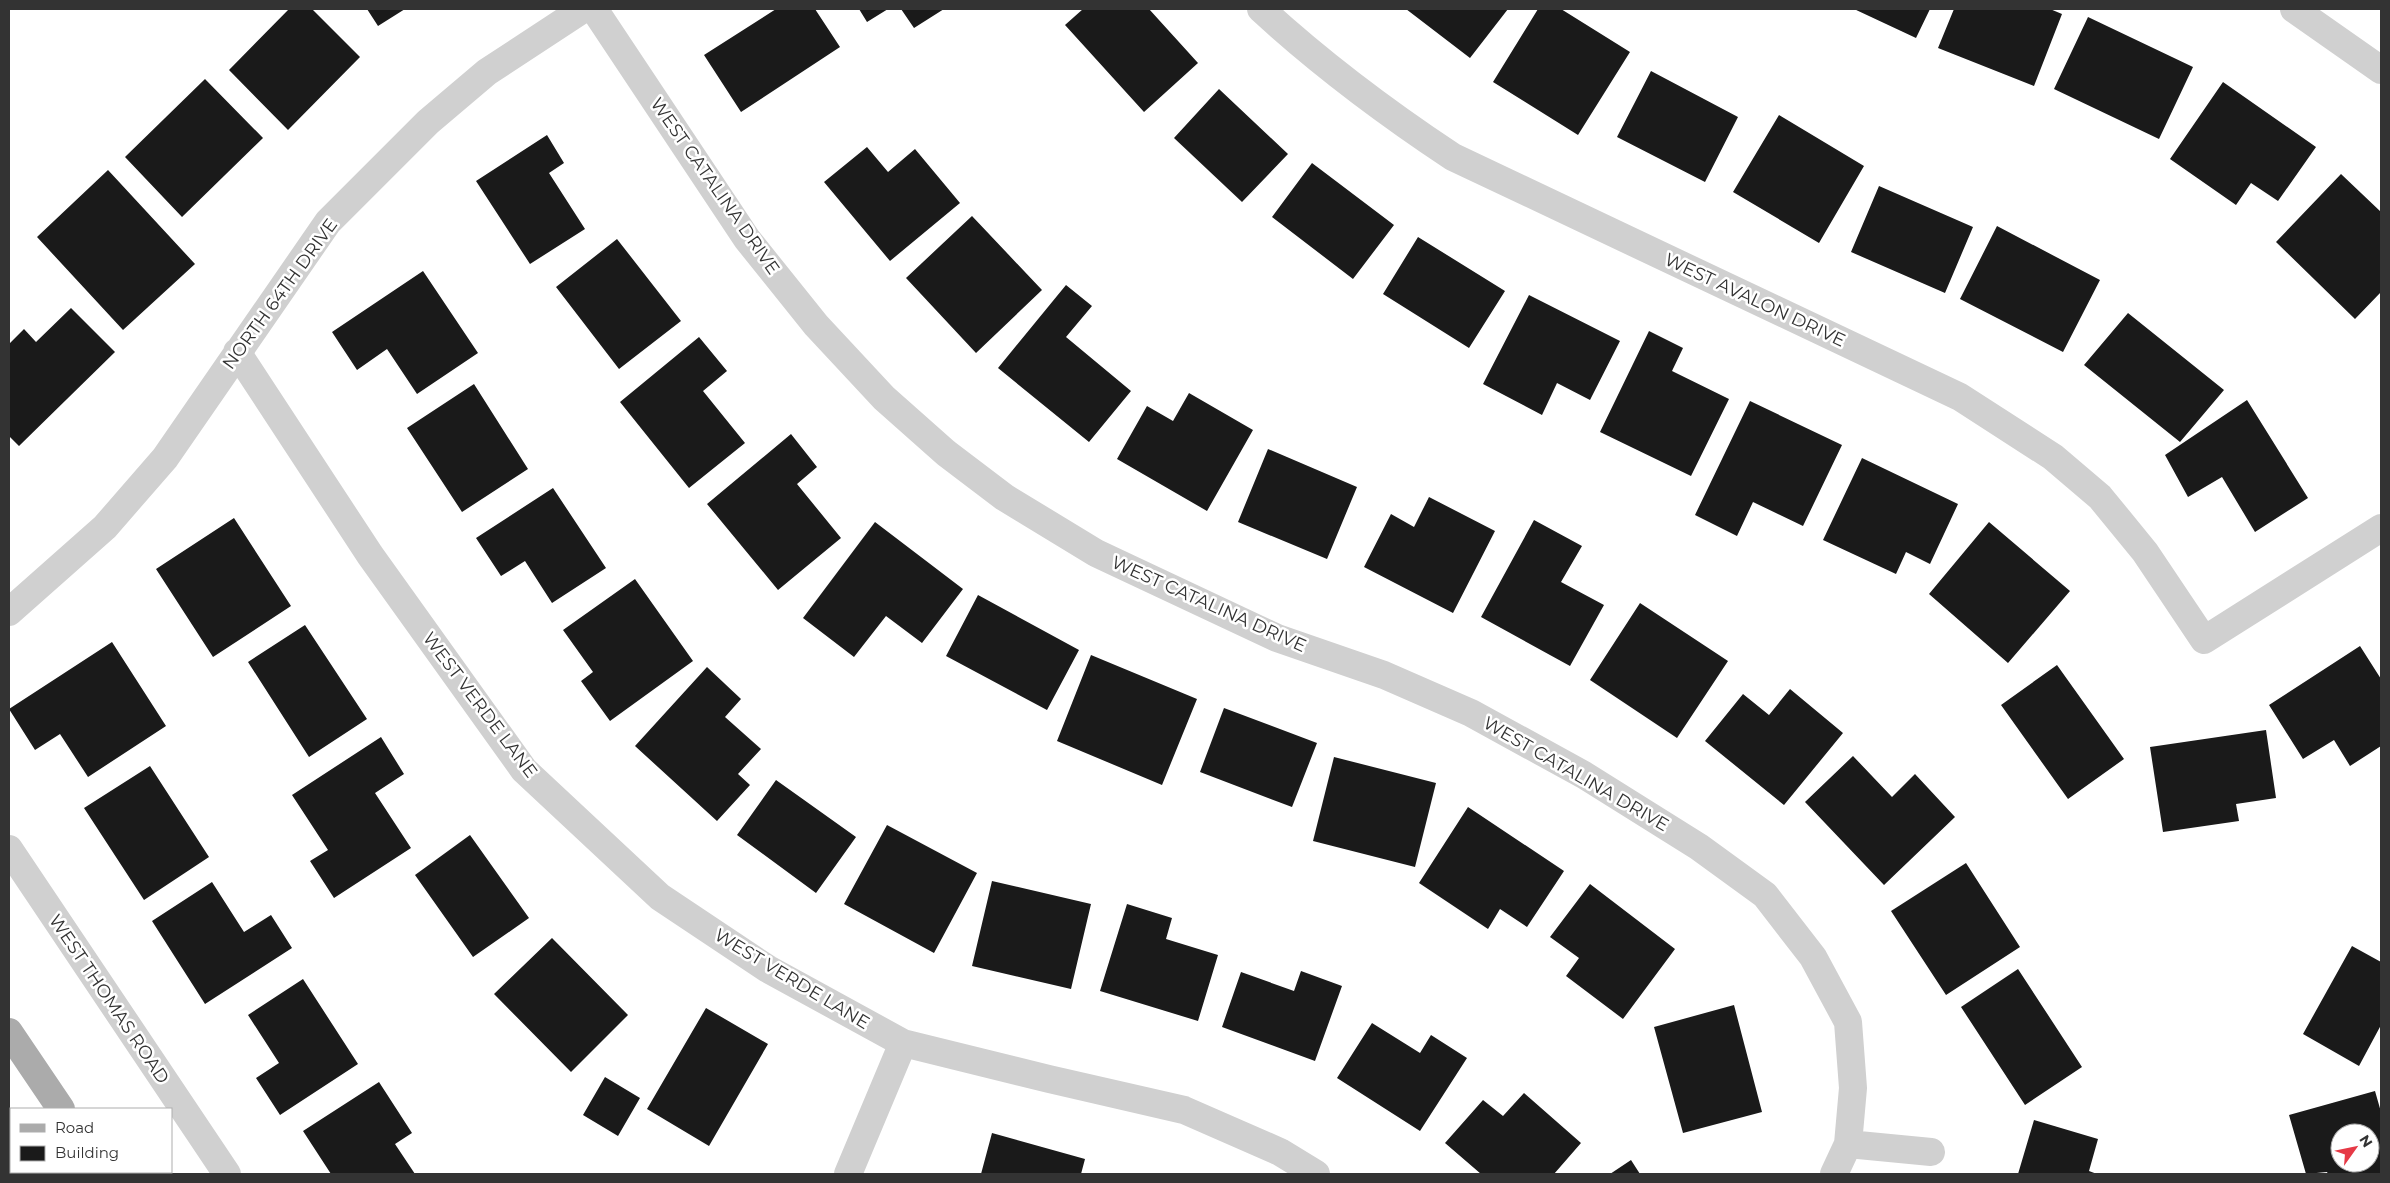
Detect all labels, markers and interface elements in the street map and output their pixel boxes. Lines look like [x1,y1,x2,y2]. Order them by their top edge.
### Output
street label: WEST CATALINA DRIVE [646,93,784,279]
street label: NORTH 64TH DRIVE [218,214,342,374]
street label: WEST AVALON DRIVE [1661,248,1849,352]
street label: WEST CATALINA DRIVE [1108,551,1310,657]
street label: WEST VERDE LANE [418,628,542,782]
street label: WEST CATALINA DRIVE [1479,712,1673,836]
street label: WEST THOMAS ROAD [44,910,174,1088]
street label: WEST VERDE LANE [711,924,873,1034]
legend [10,1108,172,1173]
text: Road [55,1118,94,1137]
north arrow [2330,1123,2380,1173]
text: N [2355,1131,2377,1151]
text: Building [55,1143,119,1162]

